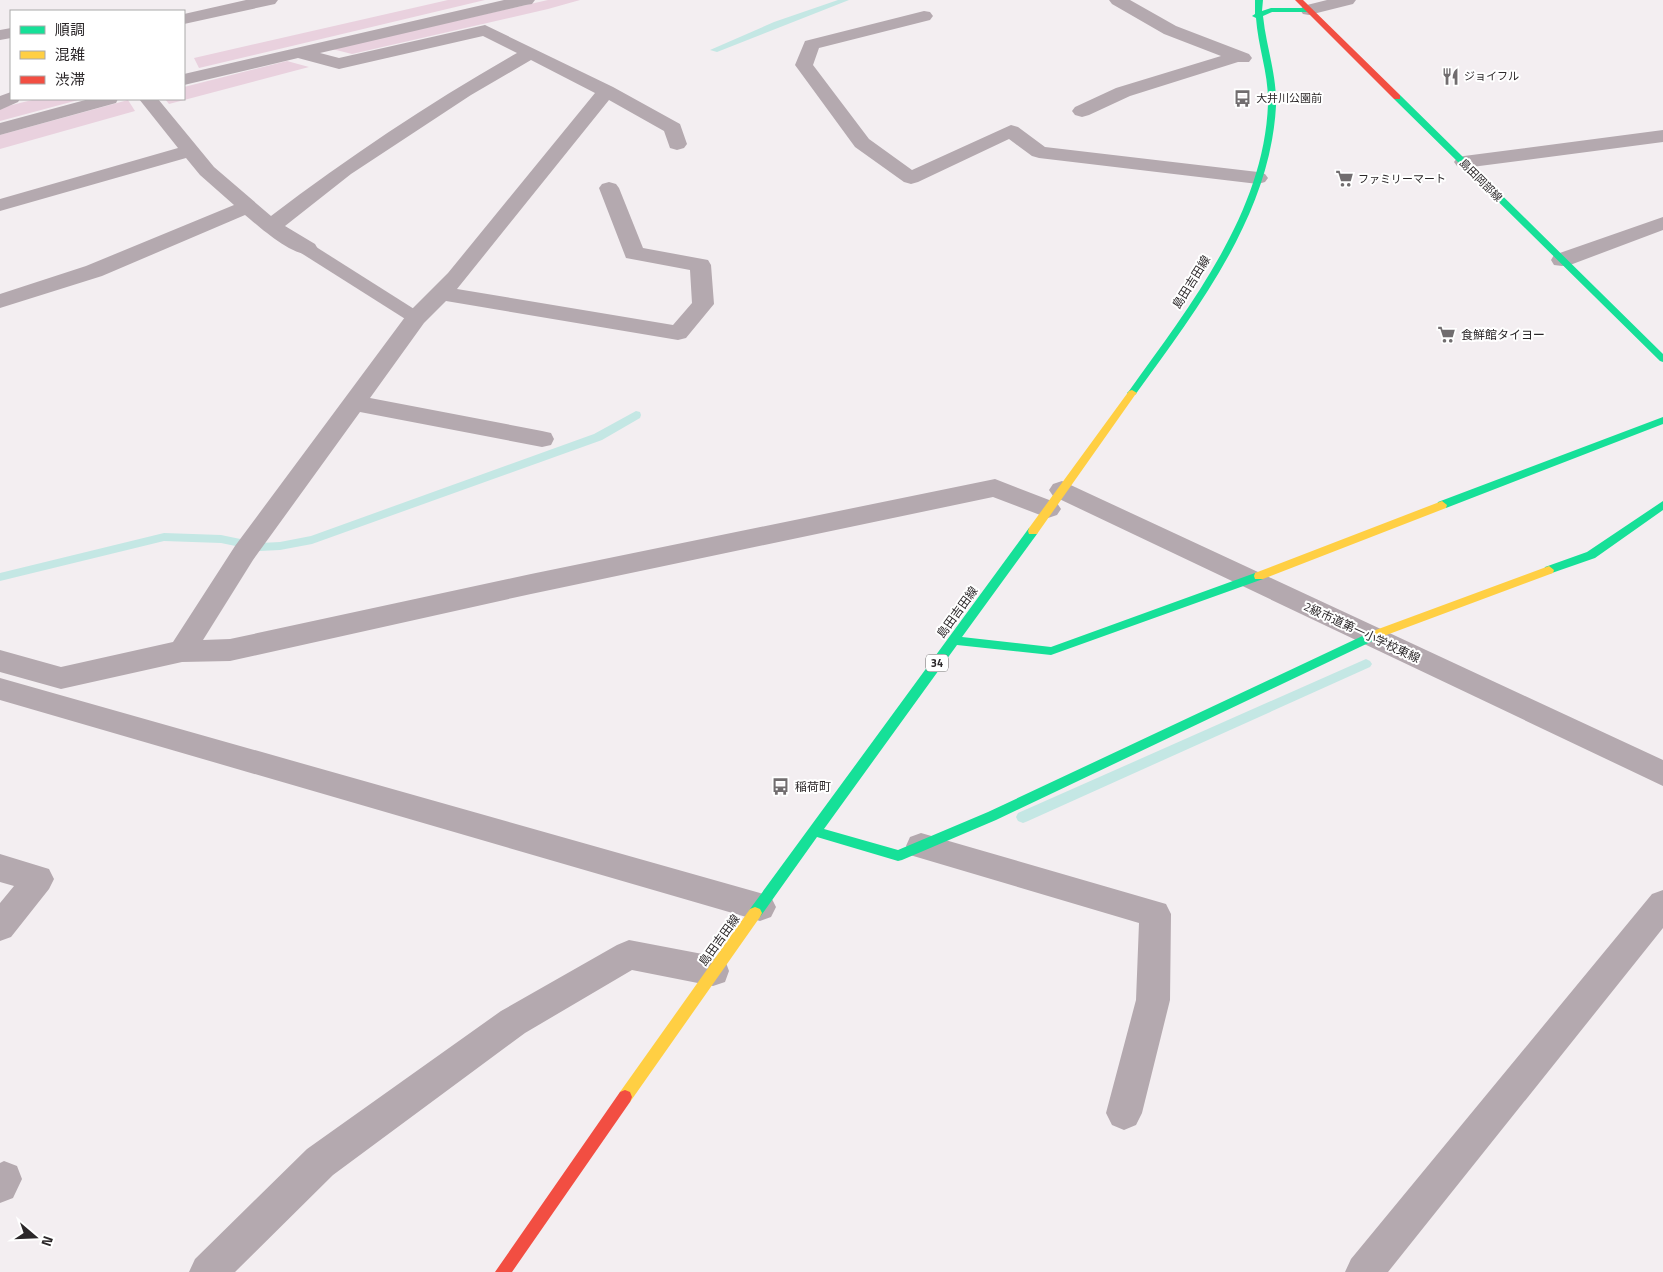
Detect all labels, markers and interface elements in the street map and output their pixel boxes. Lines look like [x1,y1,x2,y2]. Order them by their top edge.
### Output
legend [10,10,185,100]
text: 順調 [55,18,85,41]
text: 混雑 [55,43,85,66]
restaurant icon: ジョイフル [1440,66,1460,86]
text: 渋滞 [55,68,85,91]
place label: ジョイフル [1464,68,1519,84]
bus stop icon: 大井川公園前 [1232,88,1252,108]
place label: 大井川公園前 [1256,90,1322,106]
street label: 島田岡部線 [1456,155,1506,205]
supermarket icon: ファミリーマート [1334,169,1354,189]
place label: ファミリーマート [1358,171,1446,187]
street label: 島田吉田線 [1167,252,1215,312]
supermarket icon: 食鮮館タイヨー [1437,324,1457,344]
place label: 食鮮館タイヨー [1461,325,1545,344]
street label: 島田吉田線 [932,582,982,642]
street label: 2級市道第一小学校東線 [1301,597,1423,667]
road number: 34 [926,654,948,671]
bus stop icon: 稲荷町 [771,776,791,796]
place label: 稲荷町 [795,777,831,796]
street label: 島田吉田線 [694,910,744,970]
north arrow [10,1212,60,1262]
text: N [36,1233,59,1249]

